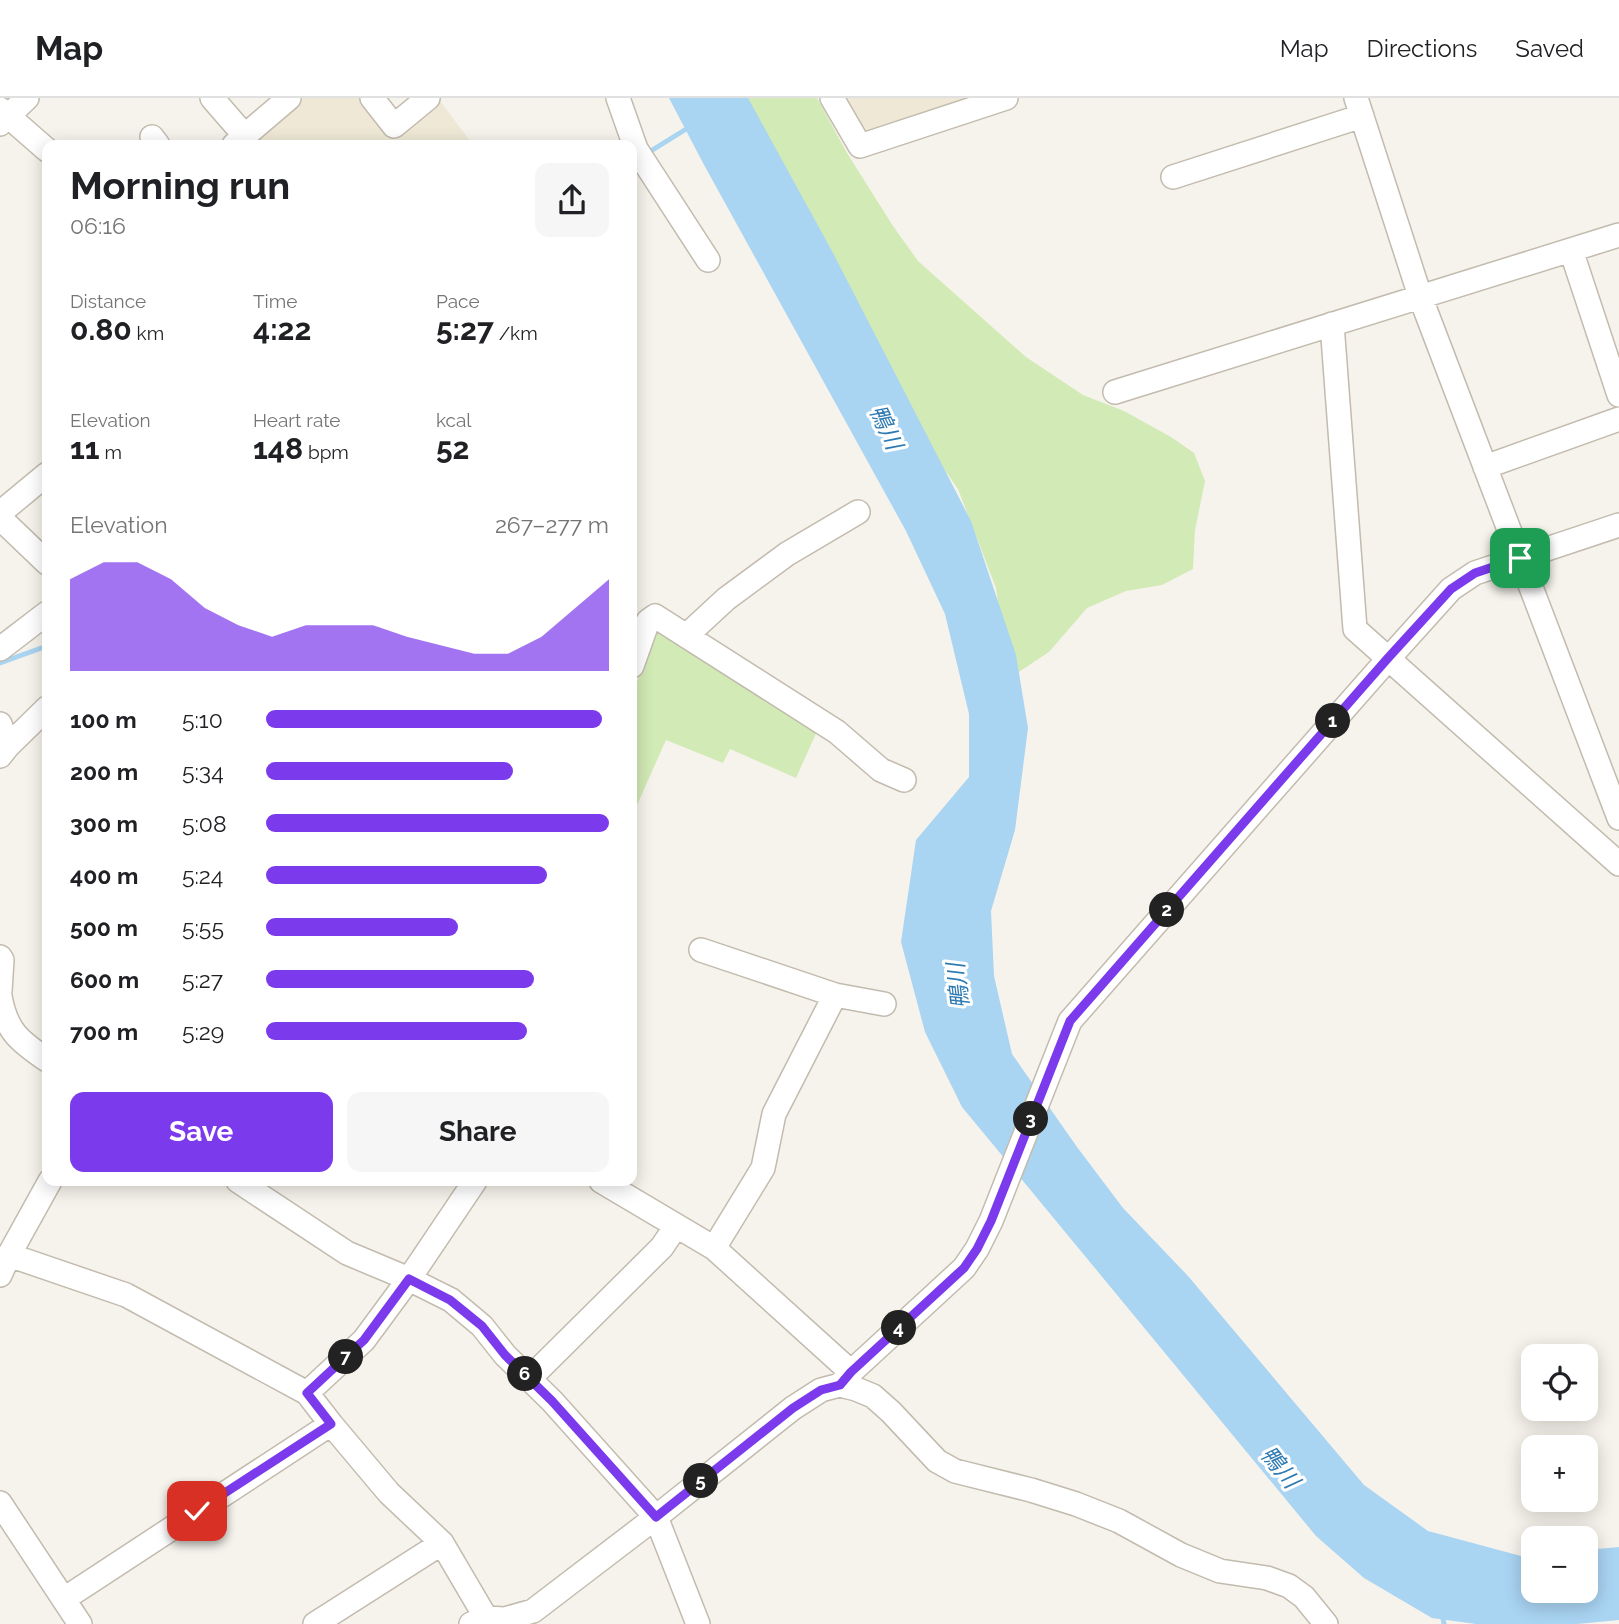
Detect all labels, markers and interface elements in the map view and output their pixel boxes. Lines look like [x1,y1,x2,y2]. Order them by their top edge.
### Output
text: Map [35,29,103,68]
text: Map [1280,34,1329,63]
text: Directions [1367,34,1477,63]
text: Saved [1515,34,1584,63]
text: Morning run [70,163,290,208]
button: share [535,163,609,237]
text: 06:16 [70,212,126,239]
text: Distance [70,290,146,312]
text: Time [253,290,297,312]
text: Pace [436,290,480,312]
text: 0.80 [70,312,132,347]
text: 4:22 [253,312,311,347]
text: 5:27 [436,312,494,347]
text: km [132,322,164,344]
text: /km [494,322,538,344]
water label: 鴨川 [864,400,910,456]
text: Elevation [70,409,151,431]
text: Heart rate [253,409,341,431]
text: kcal [436,409,472,431]
text: 11 [70,431,100,466]
text: 148 [253,431,303,466]
text: 52 [436,431,470,466]
text: m [100,441,122,463]
text: bpm [303,441,349,463]
text: Elevation [70,511,168,538]
text: 267–277 m [495,511,609,538]
pin [1490,528,1550,588]
icon: arrive [1501,539,1539,577]
pin: 1 [1316,704,1350,738]
text: 100 m [70,706,137,733]
text: 5:10 [182,706,223,733]
text: 1 [1328,709,1337,731]
text: 200 m [70,758,138,785]
text: 5:34 [182,758,224,785]
text: 300 m [70,810,138,837]
text: 5:08 [182,810,227,837]
text: 400 m [70,862,138,889]
text: 5:24 [182,862,223,889]
pin: 2 [1150,892,1184,928]
text: 2 [1161,898,1172,920]
text: 500 m [70,914,138,941]
text: 5:55 [182,914,224,941]
water label: 鴨川 [941,959,974,1011]
text: 600 m [70,966,139,993]
text: 5:27 [182,966,223,993]
text: 700 m [70,1018,138,1045]
text: 5:29 [182,1018,224,1045]
button: Save [70,1092,333,1172]
button: Share [347,1092,609,1172]
pin: 3 [1014,1102,1048,1136]
text: 3 [1025,1107,1036,1129]
pin: 4 [881,1310,916,1346]
text: 4 [893,1316,904,1338]
pin: 7 [328,1340,364,1374]
map controls [1521,1344,1598,1603]
button: locate [1521,1344,1598,1421]
text: 7 [340,1345,351,1367]
pin: 6 [508,1356,542,1392]
text: 6 [519,1362,530,1384]
button: + [1521,1435,1598,1512]
water label: 鴨川 [1255,1440,1307,1495]
pin: 5 [684,1464,718,1498]
text: 5 [695,1469,706,1491]
pin [167,1481,227,1541]
icon: check [178,1492,216,1530]
button: − [1521,1526,1598,1603]

